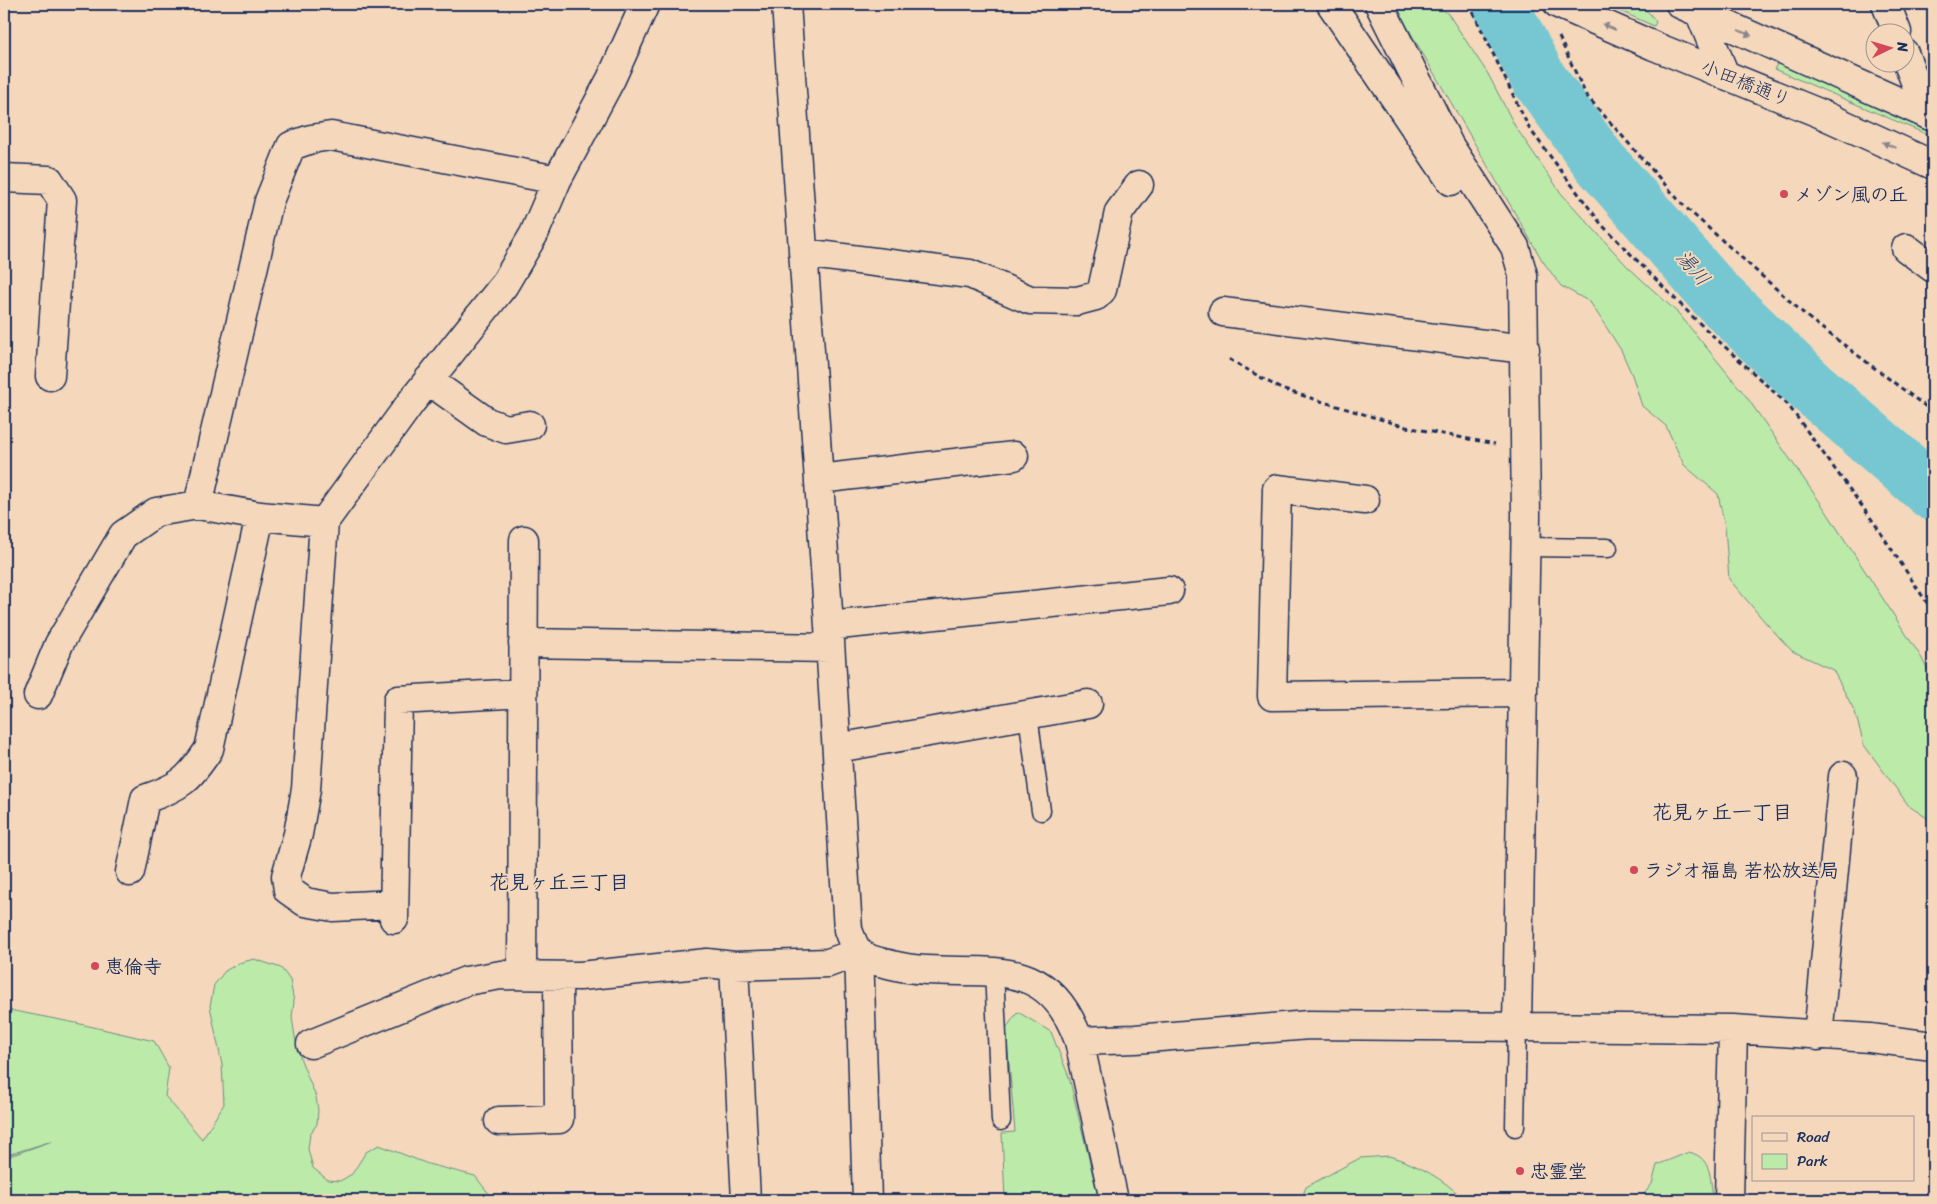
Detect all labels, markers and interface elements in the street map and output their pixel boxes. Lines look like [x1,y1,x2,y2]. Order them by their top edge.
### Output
one-way arrow [1602,22,1616,30]
north arrow [1864,22,1914,72]
one-way arrow [1738,29,1752,37]
text: N [1889,40,1915,53]
street label: 小田橋通り [1696,50,1796,116]
one-way arrow [1882,140,1896,148]
place label: メゾン風の丘 [1794,178,1908,211]
marker: メゾン風の丘 [1778,188,1790,200]
water label: 湯川 [1667,241,1719,295]
district label: 花見ヶ丘一丁目 [1652,795,1792,830]
place label: ラジオ福島 若松放送局 [1644,854,1839,887]
marker: ラジオ福島 若松放送局 [1628,864,1640,876]
district label: 花見ヶ丘三丁目 [489,865,629,900]
place label: 恵倫寺 [105,950,162,983]
marker: 恵倫寺 [89,960,101,972]
legend [1752,1116,1914,1182]
text: Road [1797,1124,1830,1150]
text: Park [1797,1148,1828,1174]
place label: 忠霊堂 [1530,1155,1587,1188]
marker: 忠霊堂 [1514,1165,1526,1177]

